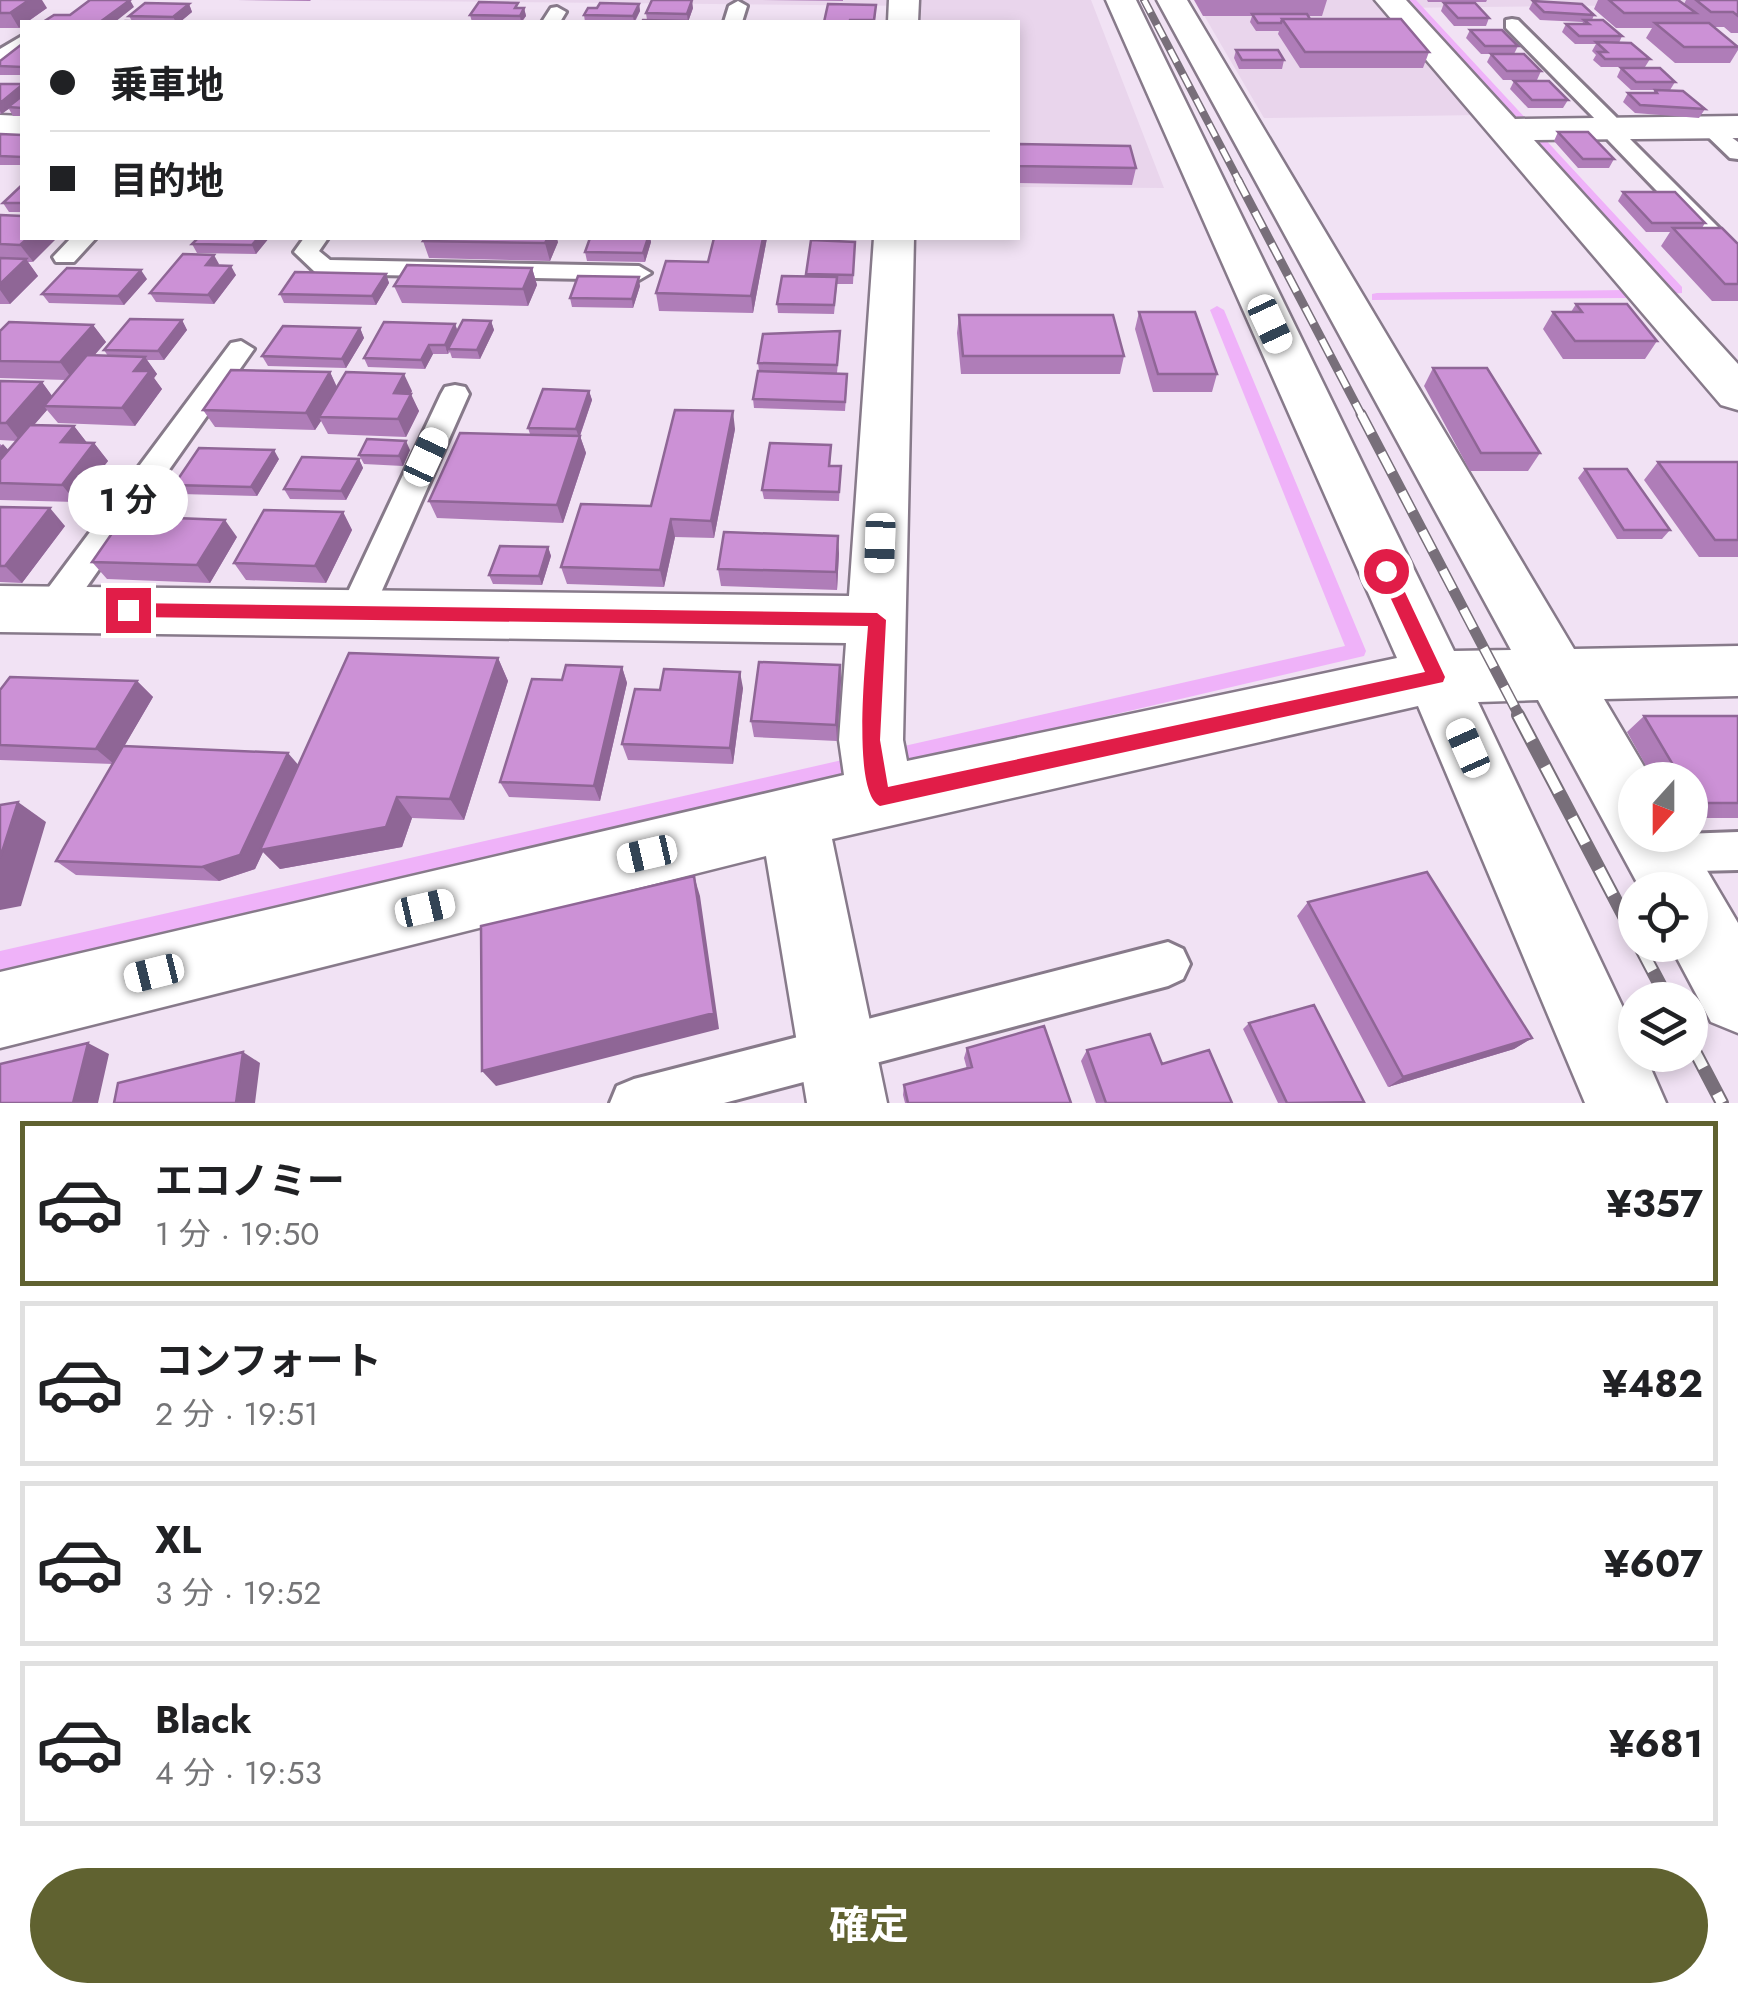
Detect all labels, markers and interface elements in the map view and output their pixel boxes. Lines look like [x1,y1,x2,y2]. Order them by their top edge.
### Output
text: 乗車地 [110,57,224,112]
text: 目的地 [110,153,224,208]
car [1244,290,1296,358]
car [400,423,452,491]
callout: 1 分 [68,465,188,535]
text: 1 分 [99,477,157,523]
car [864,512,896,574]
route start [1364,549,1409,594]
route end [106,588,151,633]
car [1442,714,1494,782]
north arrow [1618,762,1708,852]
map controls [1618,762,1708,1072]
car [614,833,680,875]
button: locate [1618,872,1708,962]
car [392,887,458,929]
car [121,951,187,995]
button: layers [1618,982,1708,1072]
text: エコノミー [155,1153,345,1208]
icon: car [35,1159,125,1249]
text: ¥357 [1607,1176,1703,1231]
text: 1 分 · 19:50 [155,1211,319,1257]
text: コンフォート [155,1333,382,1388]
icon: car [35,1339,125,1429]
text: ¥482 [1602,1356,1703,1411]
text: 2 分 · 19:51 [155,1391,319,1437]
text: XL [155,1512,201,1567]
icon: car [35,1519,125,1609]
text: ¥607 [1604,1536,1703,1591]
text: 3 分 · 19:52 [155,1570,322,1616]
text: Black [155,1692,252,1747]
icon: car [35,1699,125,1789]
text: ¥681 [1609,1716,1703,1771]
text: 4 分 · 19:53 [155,1750,322,1796]
button: 確定 [30,1868,1708,1983]

